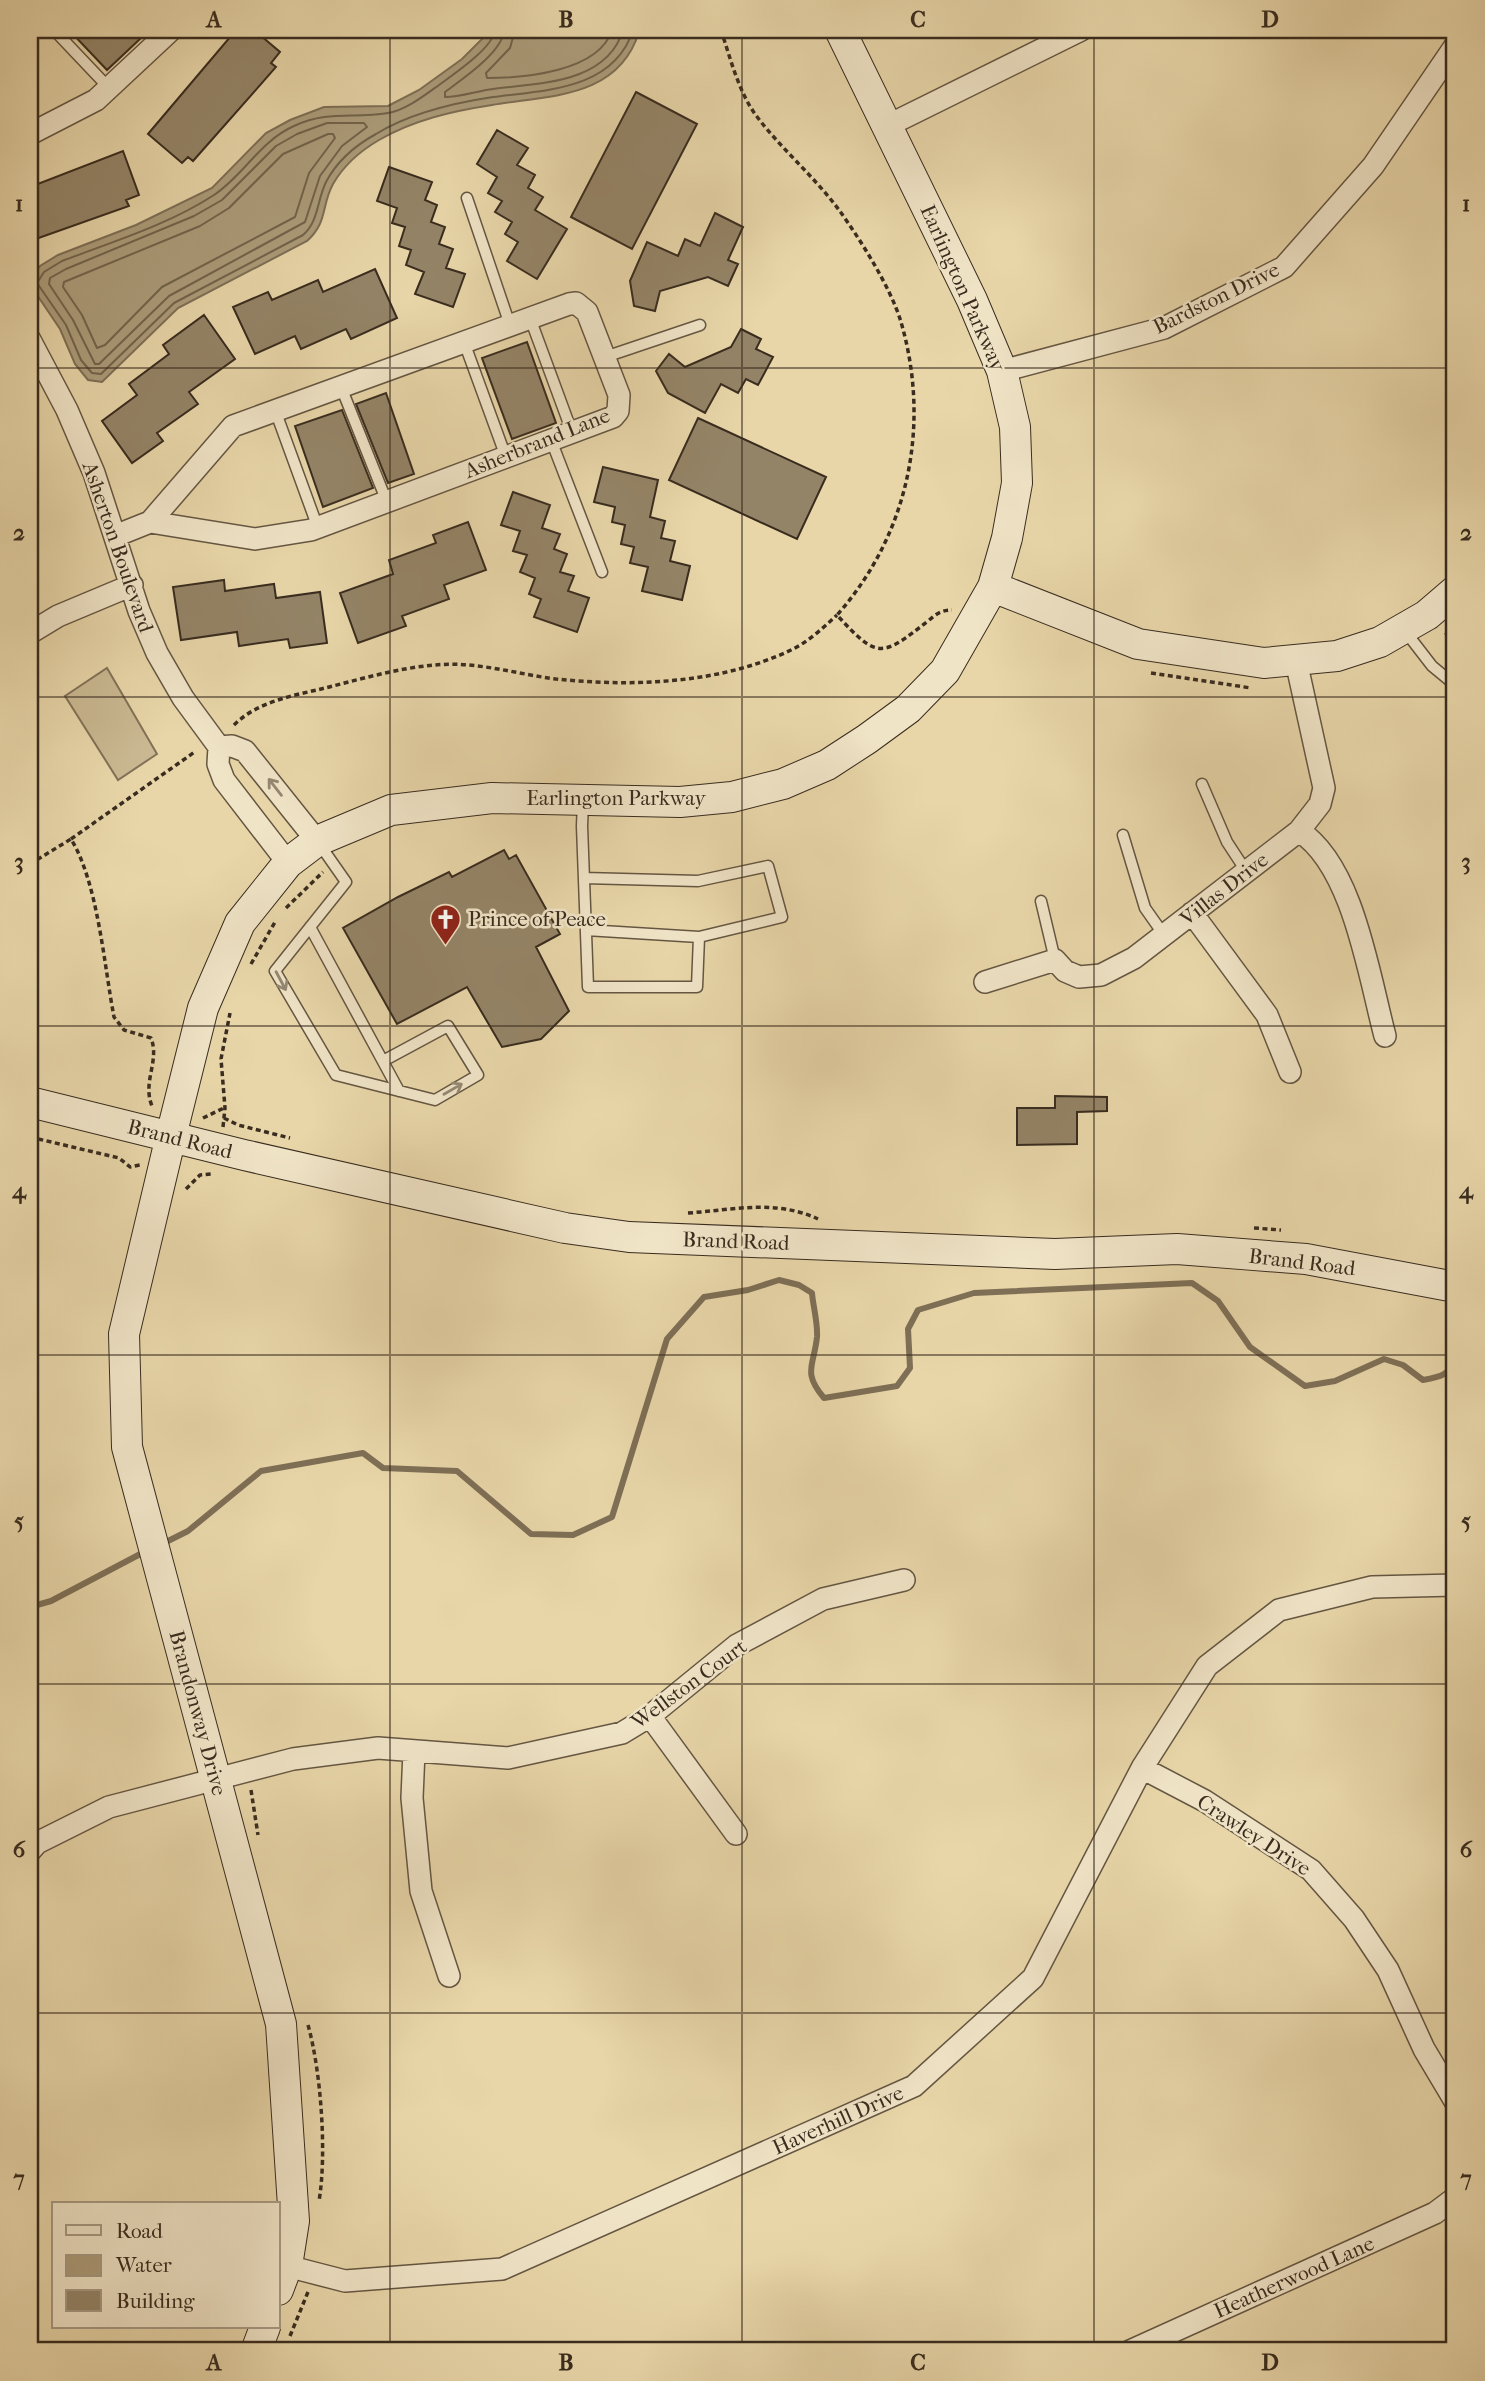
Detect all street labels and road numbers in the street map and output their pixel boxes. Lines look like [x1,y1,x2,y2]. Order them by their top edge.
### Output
street label: Earlington Parkway [916,201,1011,376]
street label: Bardston Drive [1149,257,1283,339]
street label: Asherbrand Lane [460,403,613,483]
street label: Asherton Boulevard [77,457,159,636]
street label: Earlington Parkway [526,786,707,810]
street label: Villas Drive [1175,847,1273,931]
street label: Brand Road [125,1114,235,1164]
street label: Brand Road [682,1227,790,1255]
street label: Brand Road [1247,1244,1357,1281]
street label: Brandonway Drive [164,1628,232,1798]
street label: Wellston Court [626,1634,752,1734]
street label: Crawley Drive [1193,1789,1315,1881]
street label: Haverhill Drive [769,2080,907,2160]
street label: Heatherwood Lane [1210,2231,1378,2323]

